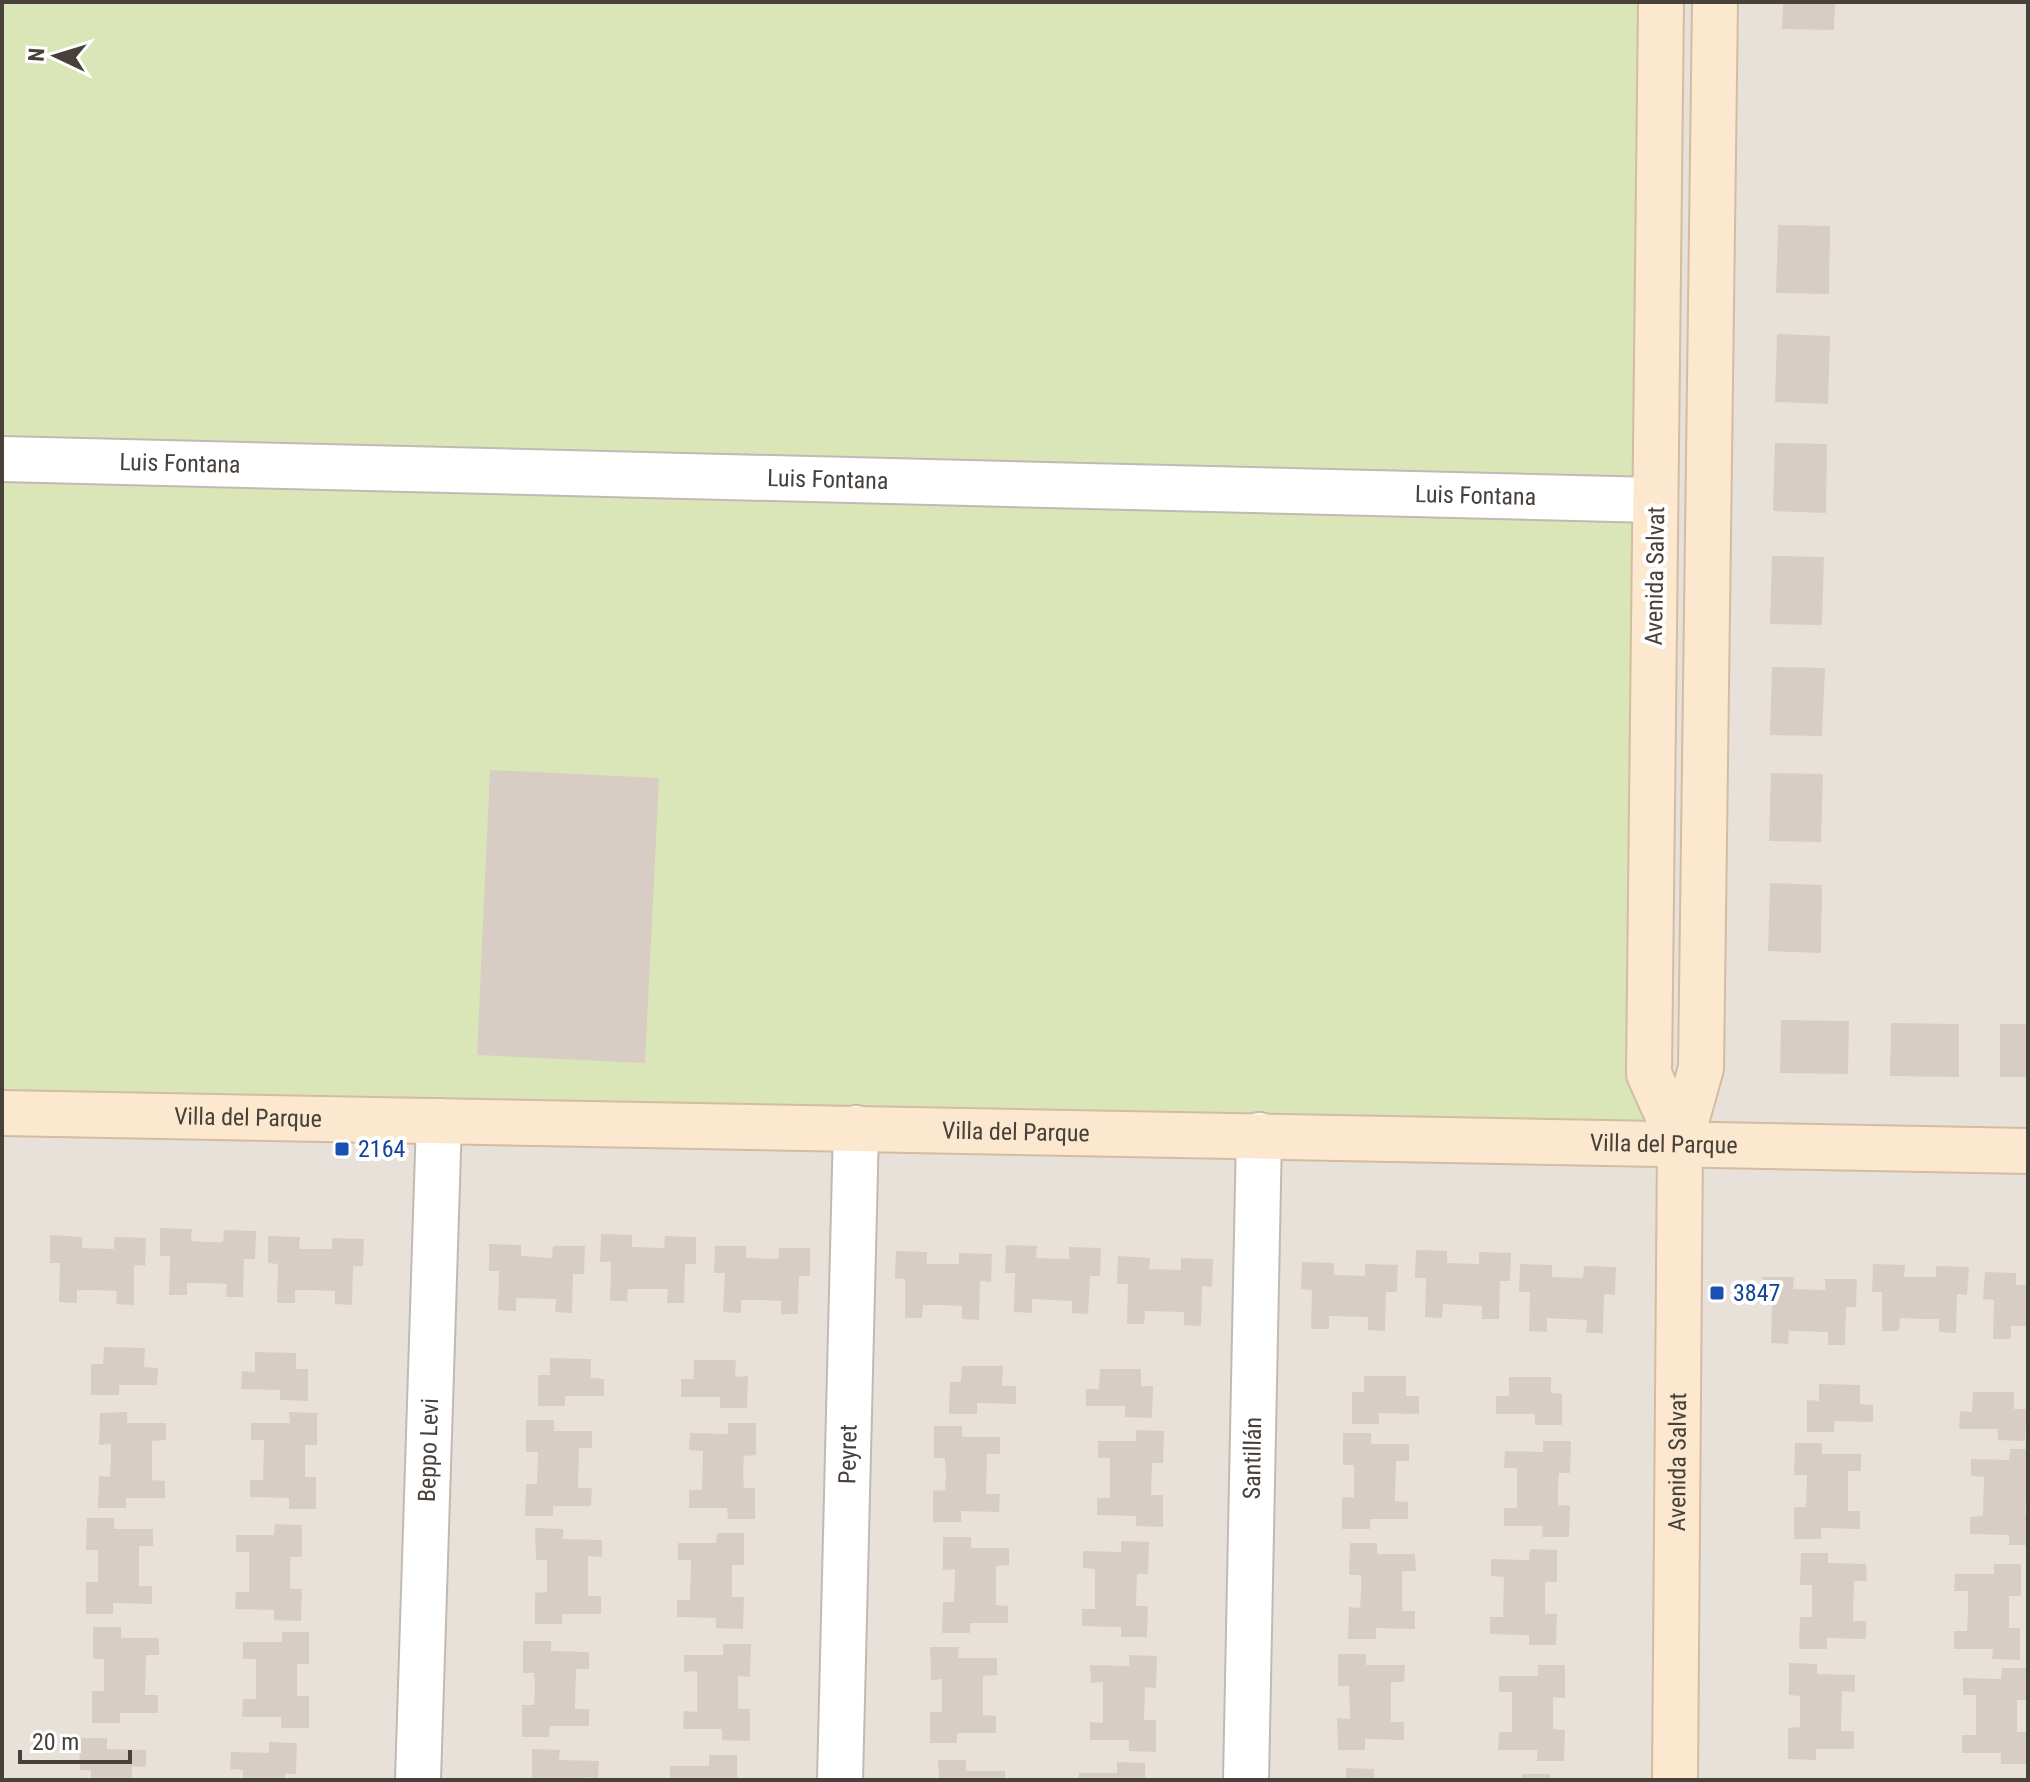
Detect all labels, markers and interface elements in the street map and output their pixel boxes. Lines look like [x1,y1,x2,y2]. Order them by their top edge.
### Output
north arrow [16,16,96,96]
text: N [24,47,49,62]
street label: Luis Fontana [119,448,241,479]
street label: Luis Fontana [767,464,889,495]
street label: Luis Fontana [1415,480,1536,511]
street label: Avenida Salvat [1640,506,1670,646]
street label: Villa del Parque [174,1102,322,1133]
street label: Villa del Parque [942,1117,1090,1147]
street label: Villa del Parque [1590,1129,1738,1160]
place label: 2164 [358,1135,406,1163]
marker: 2164 [333,1140,351,1158]
place label: 3847 [1733,1279,1780,1307]
marker: 3847 [1708,1284,1726,1302]
street label: Avenida Salvat [1663,1392,1692,1532]
street label: Beppo Levi [413,1398,444,1503]
street label: Santillán [1238,1417,1267,1500]
street label: Peyret [833,1424,863,1484]
scale bar [20,1714,130,1764]
text: 20 m [32,1728,79,1756]

